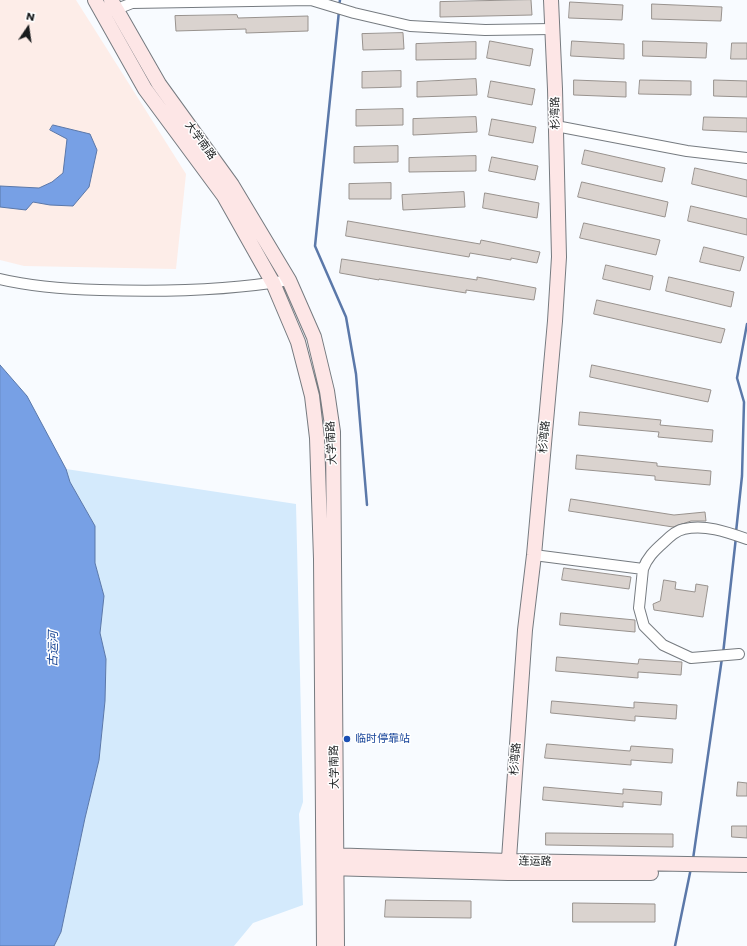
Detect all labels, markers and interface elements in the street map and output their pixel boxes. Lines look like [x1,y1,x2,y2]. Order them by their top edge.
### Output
north arrow [8,8,48,48]
text: N [25,8,37,25]
street label: 杉湾路 [549,96,563,130]
street label: 大学南路 [182,119,218,163]
street label: 杉湾路 [537,420,553,454]
street label: 大学南路 [324,421,340,465]
water label: 古运河 [46,631,62,667]
place label: 临时停靠站 [355,732,410,746]
marker: 临时停靠站 [342,734,352,744]
street label: 杉湾路 [508,742,524,776]
street label: 大学南路 [328,745,342,789]
street label: 连运路 [518,855,552,869]

